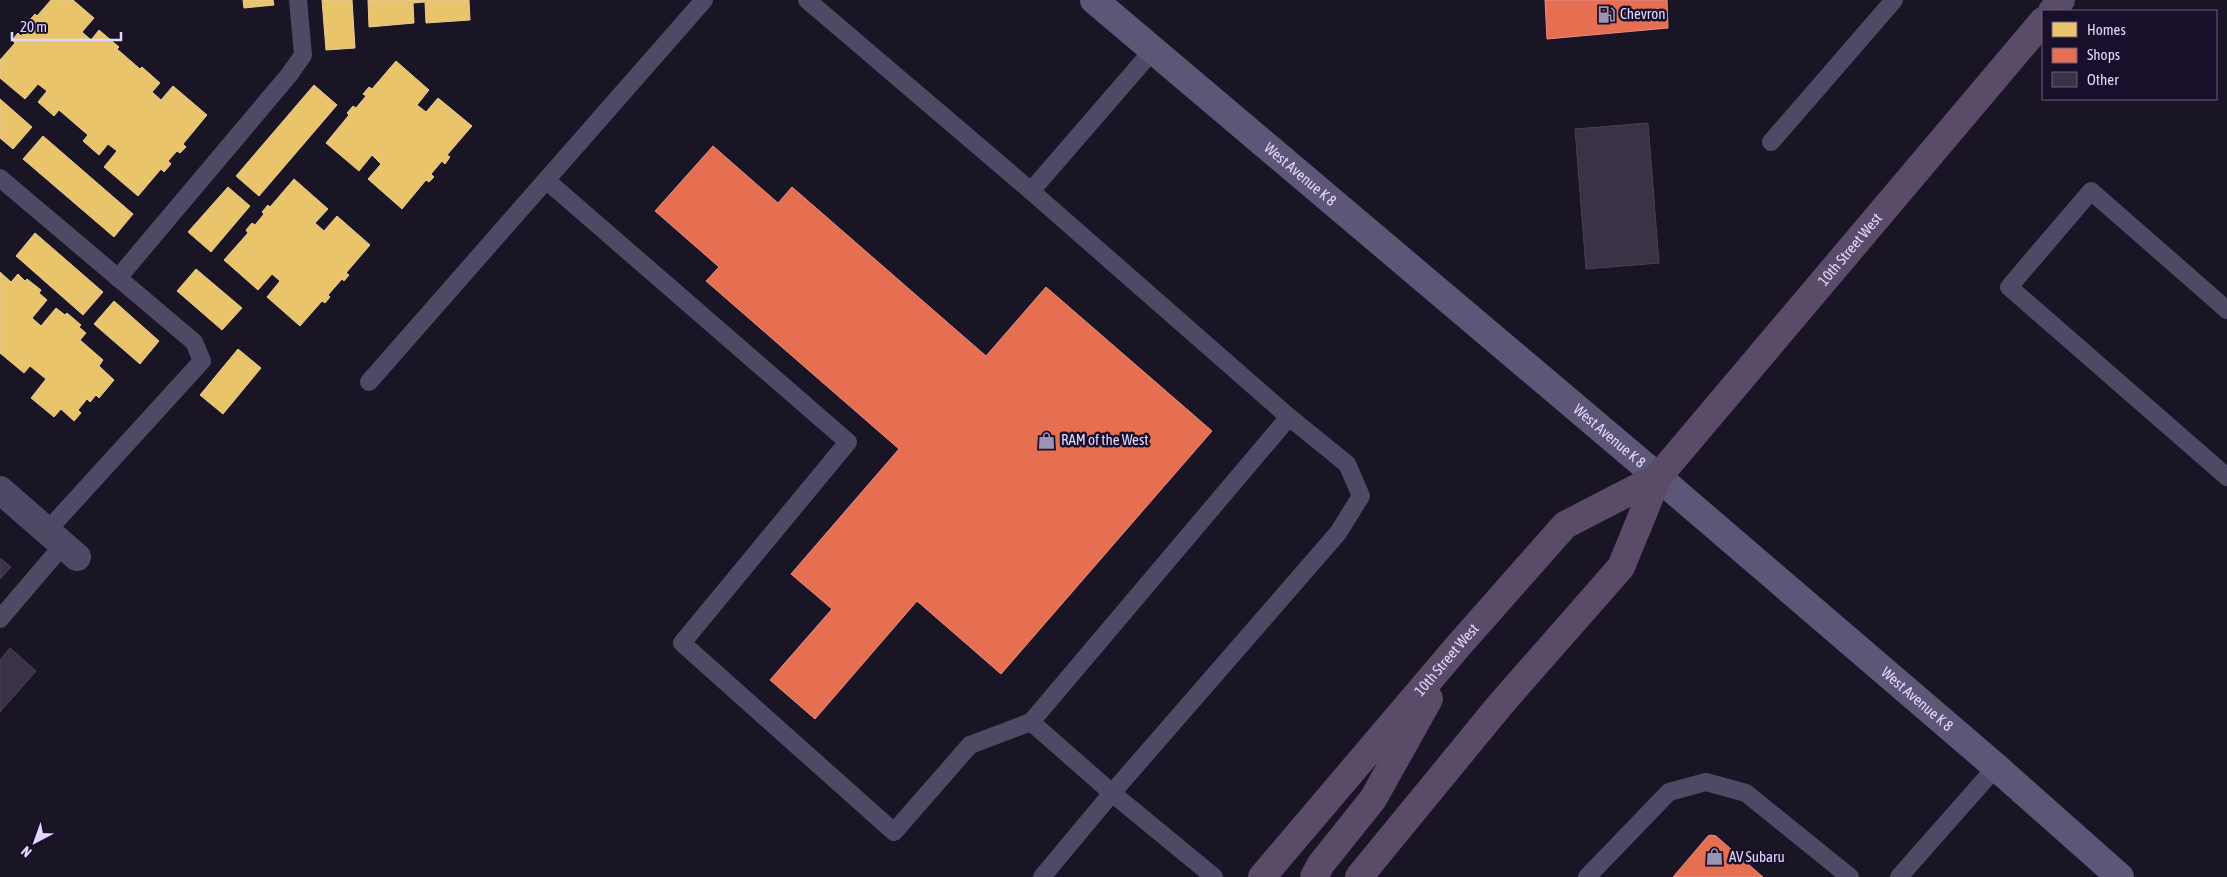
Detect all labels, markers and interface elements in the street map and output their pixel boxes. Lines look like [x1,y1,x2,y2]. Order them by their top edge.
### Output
fuel station icon: Chevron [1596,4,1616,24]
place label: Chevron [1620,5,1666,22]
scale bar [12,10,121,42]
legend [2042,10,2217,100]
text: 20 m [20,18,47,35]
text: Homes [2087,21,2126,38]
text: Shops [2087,46,2120,63]
text: Other [2087,71,2119,88]
street label: West Avenue K 8 [1261,139,1340,209]
street label: 10th Street West [1814,209,1885,289]
street label: West Avenue K 8 [1570,400,1649,471]
shop icon: RAM of the West [1037,430,1057,450]
place label: RAM of the West [1061,431,1149,448]
street label: 10th Street West [1411,620,1482,699]
street label: West Avenue K 8 [1878,663,1957,734]
north arrow [10,817,60,867]
text: N [18,843,35,861]
shop icon: AV Subaru [1705,847,1725,867]
place label: AV Subaru [1729,848,1785,865]

